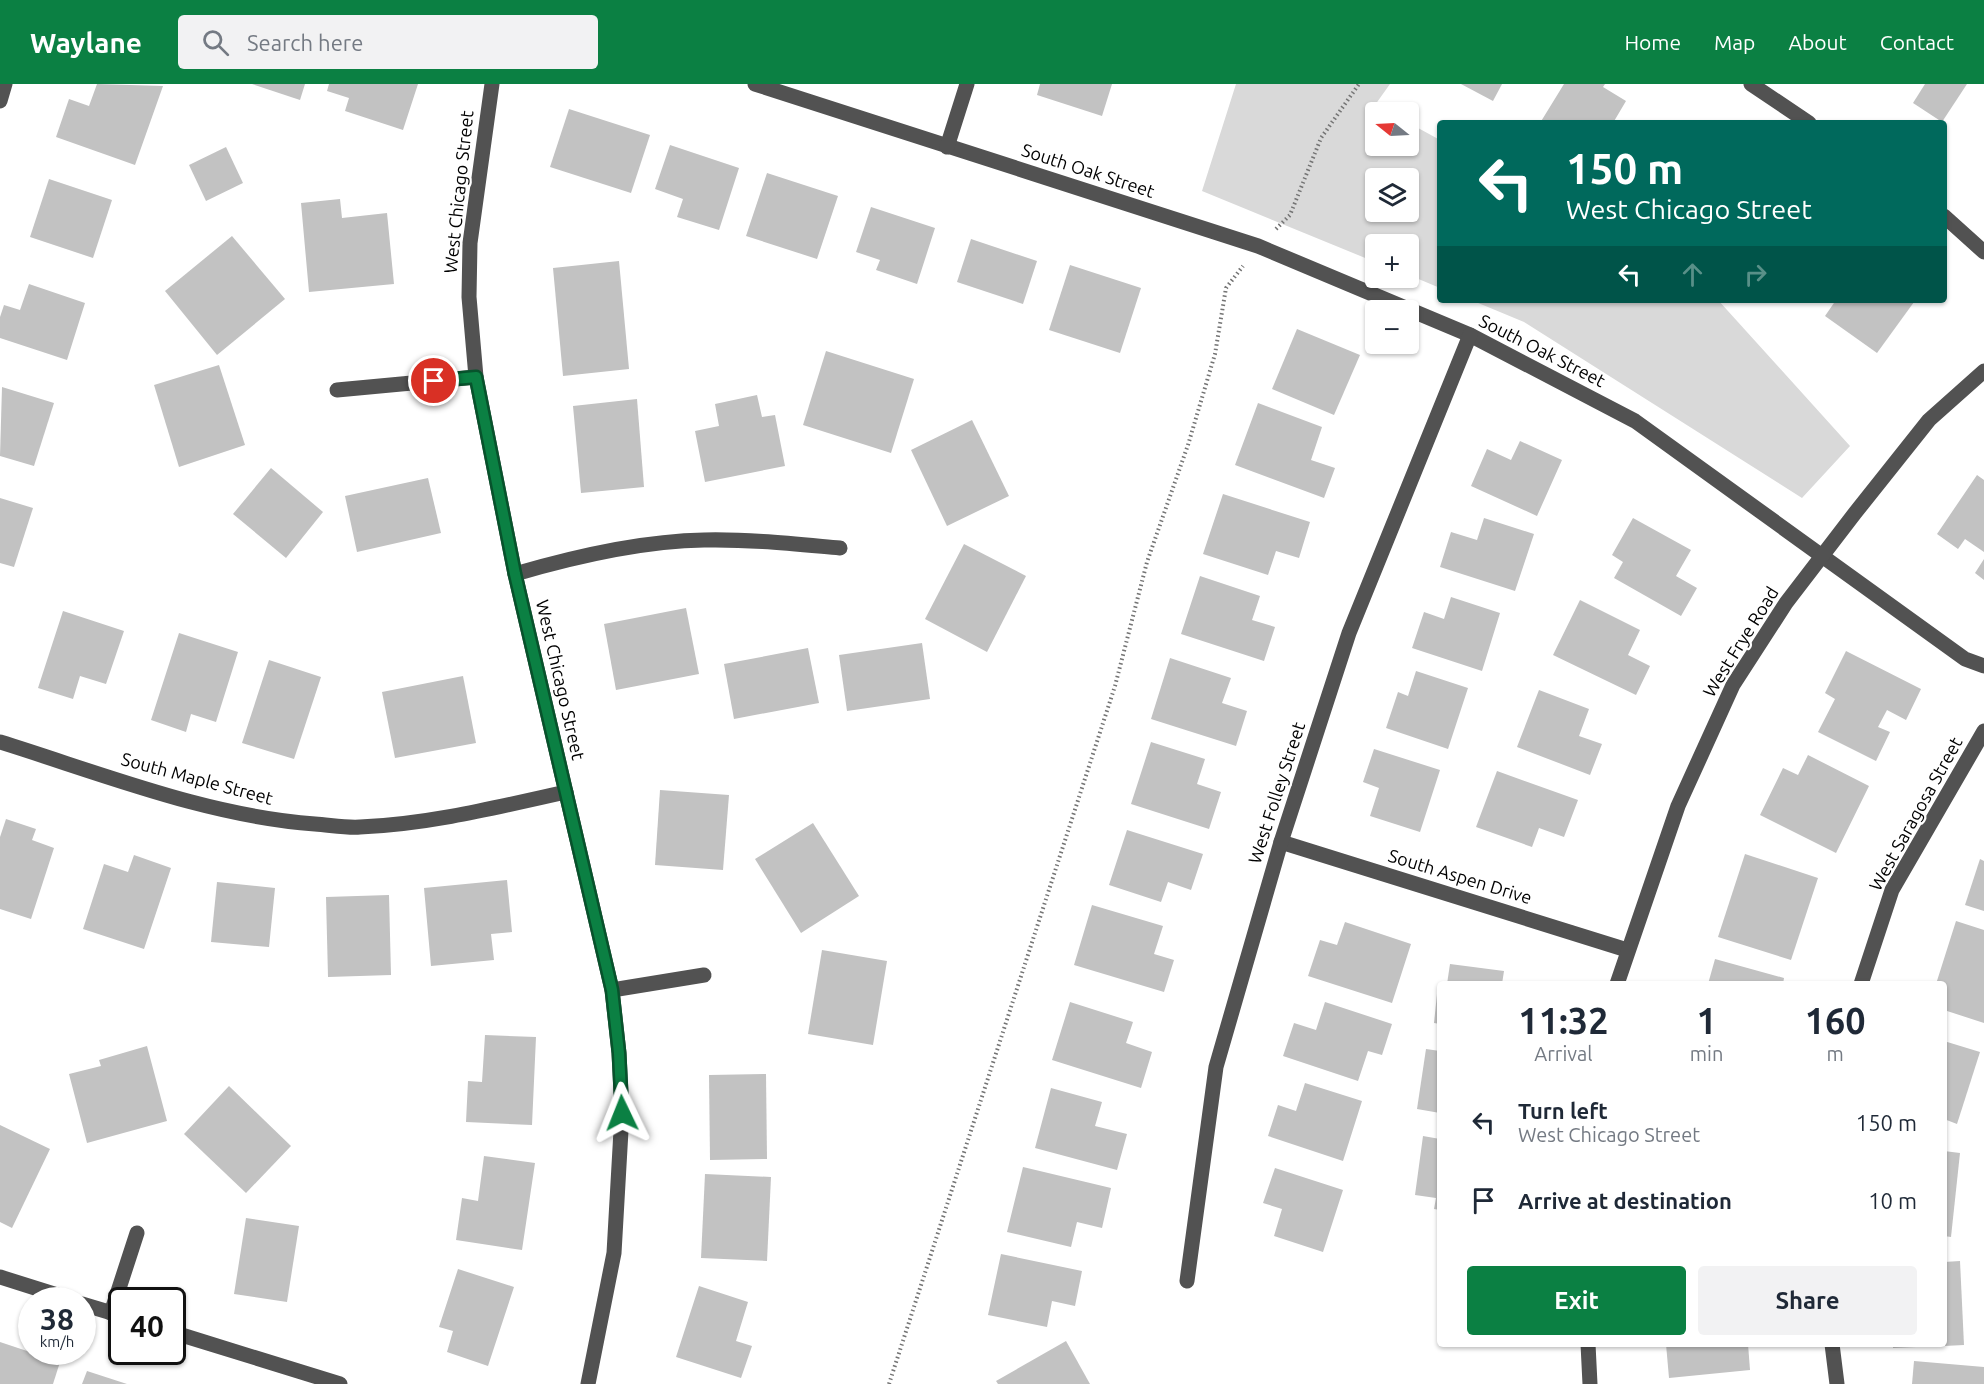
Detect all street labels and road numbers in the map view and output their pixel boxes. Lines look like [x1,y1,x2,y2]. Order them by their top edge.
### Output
street label: West Chicago Street [439,109,477,274]
street label: South Oak Street [1019,139,1157,201]
street label: South Oak Street [1476,310,1609,390]
street label: West Frye Road [1698,583,1782,700]
street label: West Chicago Street [533,598,589,762]
street label: West Folley Street [1244,719,1308,866]
street label: West Saragosa Street [1865,733,1966,894]
street label: South Maple Street [119,748,275,808]
street label: South Aspen Drive [1386,845,1534,907]

